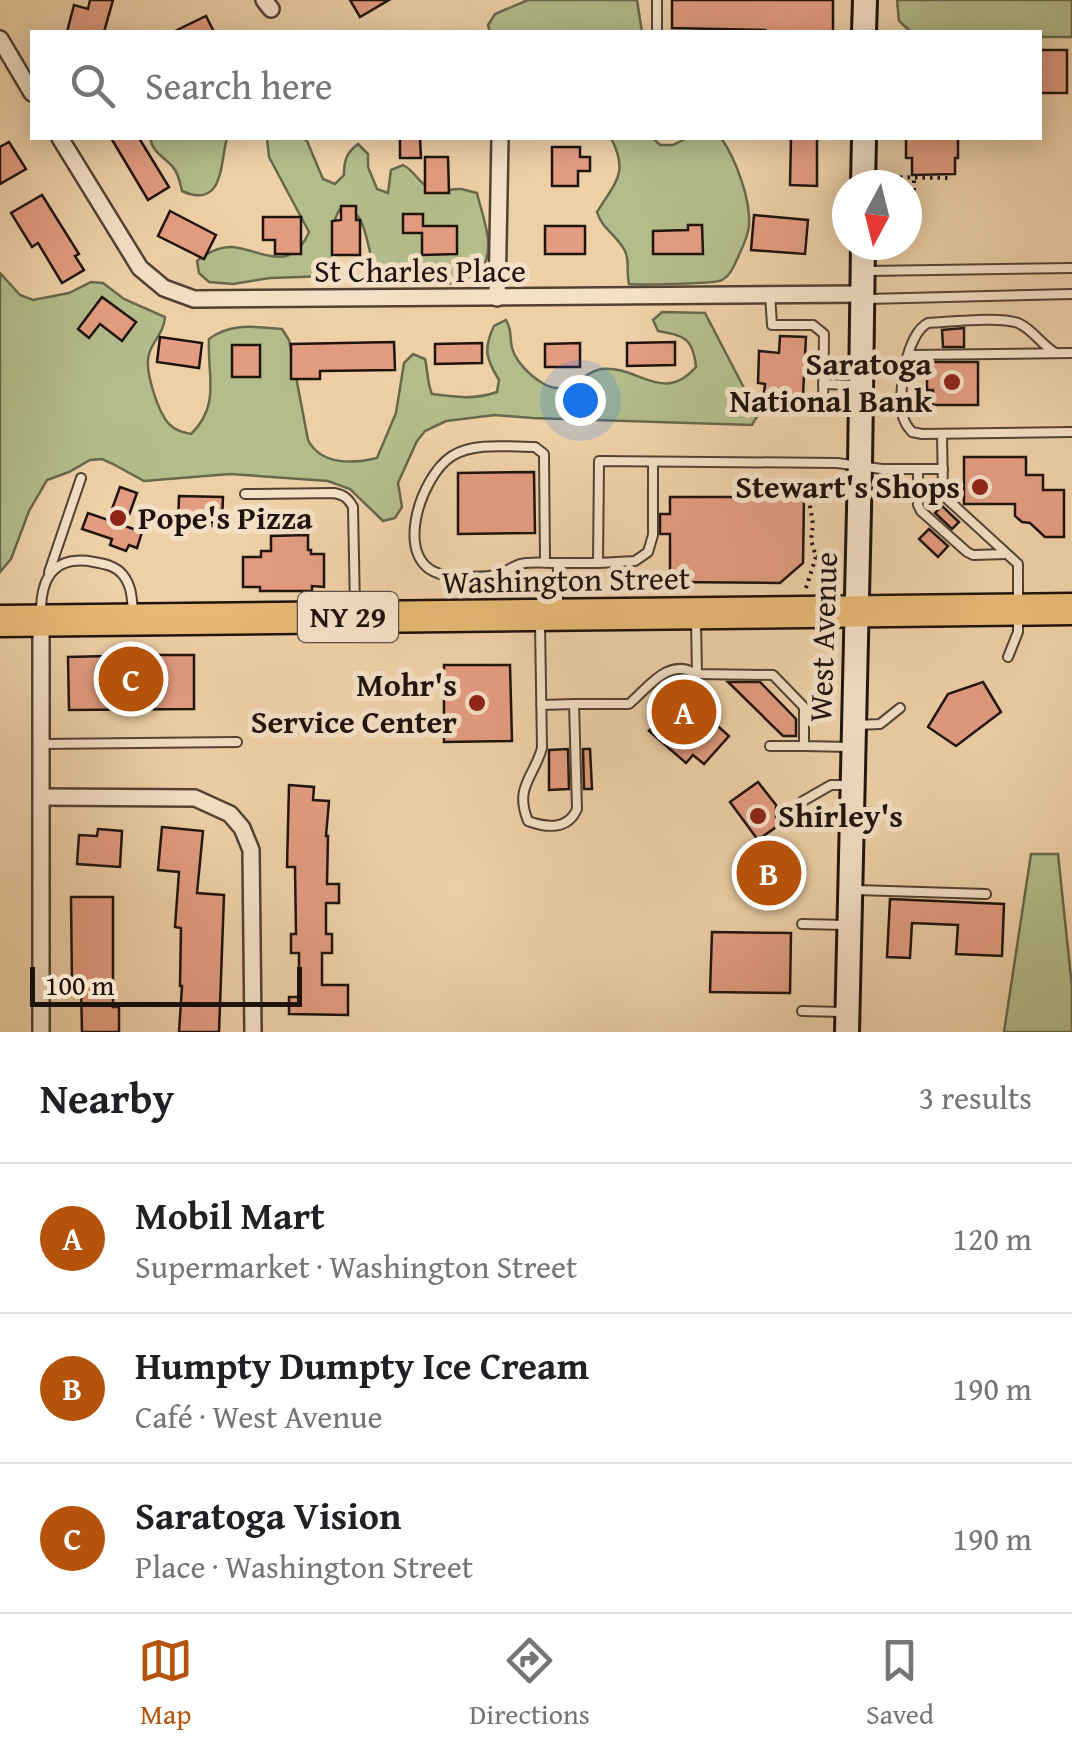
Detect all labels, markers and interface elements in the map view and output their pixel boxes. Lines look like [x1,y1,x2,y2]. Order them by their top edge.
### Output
search box [30,30,1042,140]
text: Search here [145,57,333,113]
icon: search [65,58,120,113]
north arrow [832,170,922,260]
street label: St Charles Place [314,247,526,294]
place label: Saratoga National Bank [730,340,933,424]
marker: Saratoga National Bank [941,371,963,393]
your location [555,375,606,426]
place label: Stewart's Shops [735,463,960,510]
marker: Stewart's Shops [969,476,991,498]
place label: Pope's Pizza [138,494,313,541]
marker: Pope's Pizza [107,507,129,529]
street label: West Avenue [796,551,849,723]
street label: Washington Street [441,554,690,605]
road number: NY 29 [298,592,398,642]
pin: C [98,642,164,716]
place label: Mohr's Service Center [251,661,457,745]
pin: A [652,674,716,750]
marker: Mohr's Service Center [466,692,488,714]
place label: Shirley's [778,792,903,839]
marker: Shirley's [747,805,769,827]
pin: B [736,836,802,910]
scale bar [30,962,302,1006]
text: 100 m [45,964,114,1005]
text: Nearby [40,1067,174,1128]
text: 3 results [919,1074,1032,1121]
text: Mobil Mart [135,1187,325,1243]
text: A [62,1215,83,1262]
text: 120 m [953,1215,1032,1262]
text: Supermarket · Washington Street [135,1243,577,1290]
text: Humpty Dumpty Ice Cream [135,1337,589,1393]
text: B [63,1365,82,1412]
text: 190 m [953,1365,1032,1412]
text: Café · West Avenue [135,1393,383,1440]
text: Saratoga Vision [135,1487,401,1543]
text: C [63,1515,82,1562]
text: 190 m [953,1515,1032,1562]
text: Place · Washington Street [135,1543,473,1590]
tab: Map [138,1633,193,1734]
tab: Directions [469,1633,590,1734]
tab: Saved [866,1633,934,1734]

